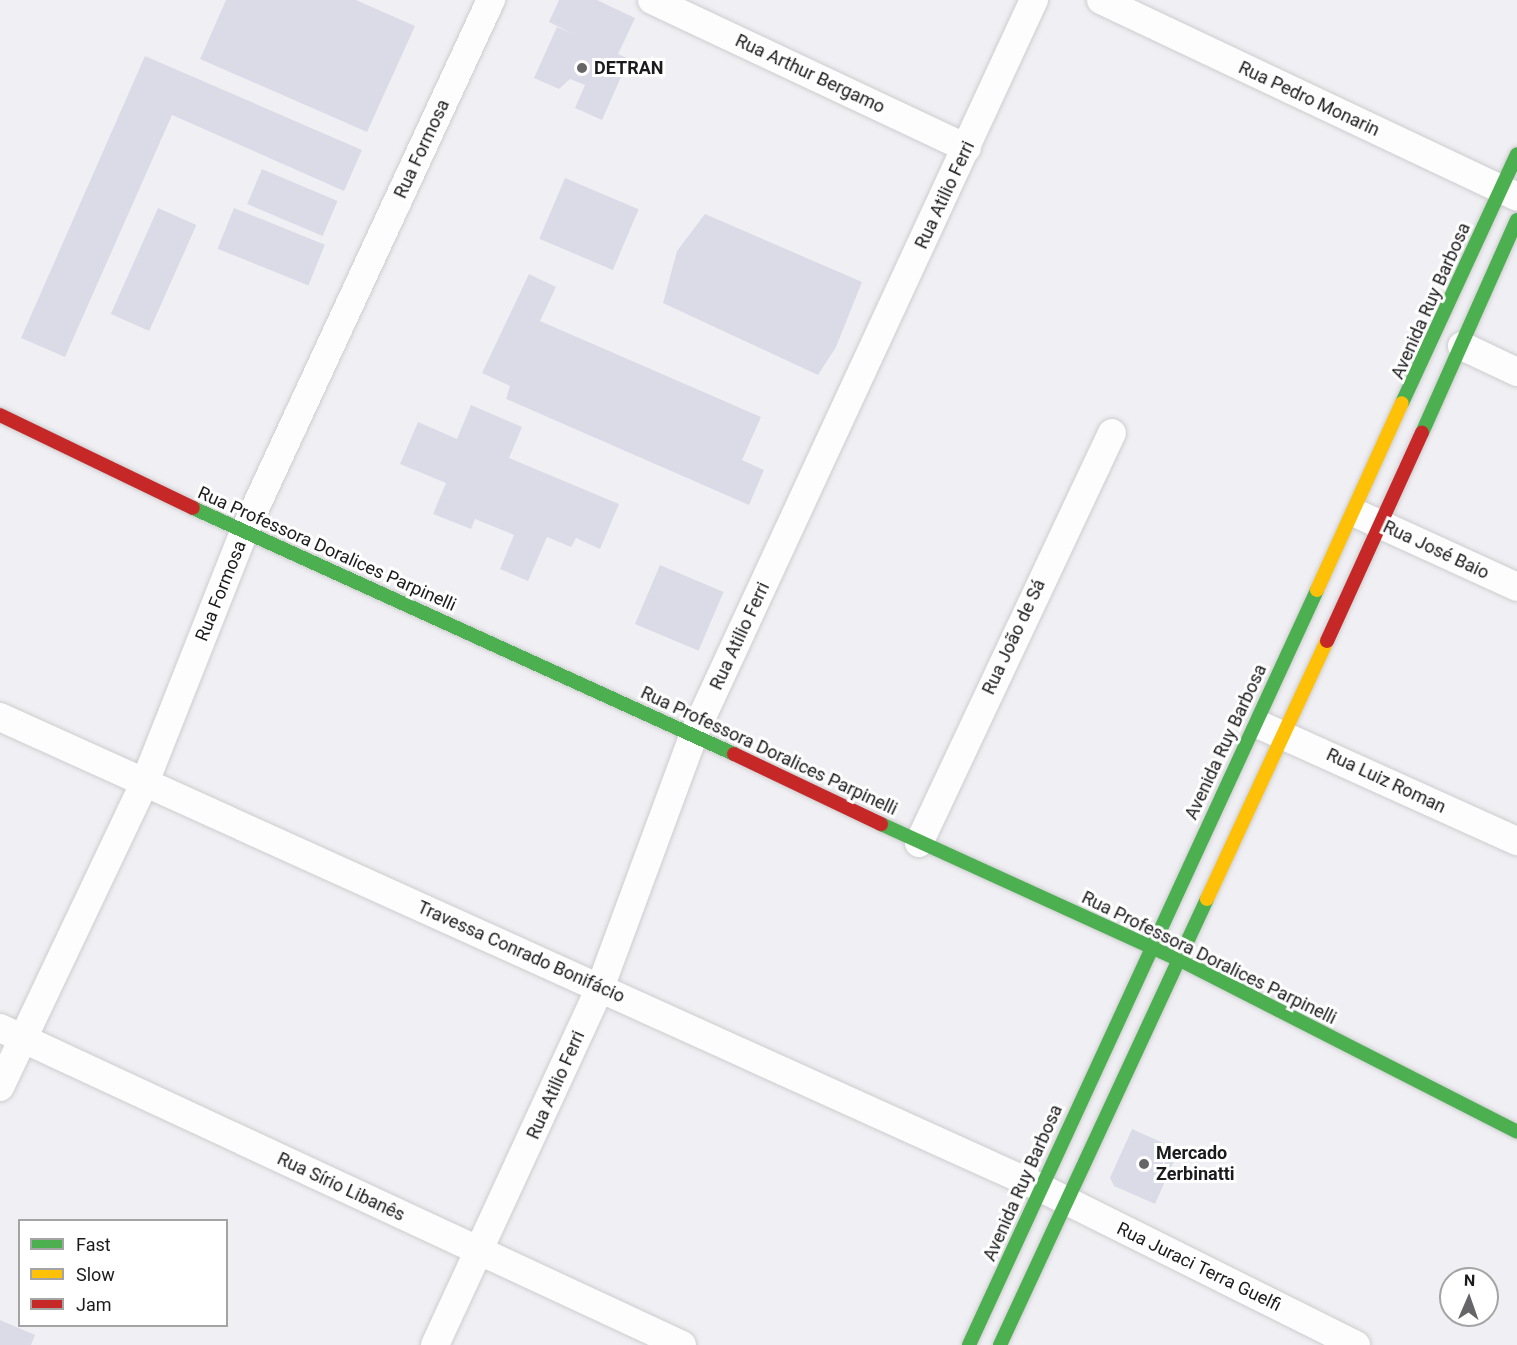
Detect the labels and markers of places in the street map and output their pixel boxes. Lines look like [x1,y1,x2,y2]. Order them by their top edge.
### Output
place label: DETRAN [594,57,663,79]
marker: DETRAN [575,61,589,75]
place label: Mercado Zerbinatti [1156,1143,1235,1186]
marker: Mercado Zerbinatti [1137,1157,1151,1171]

